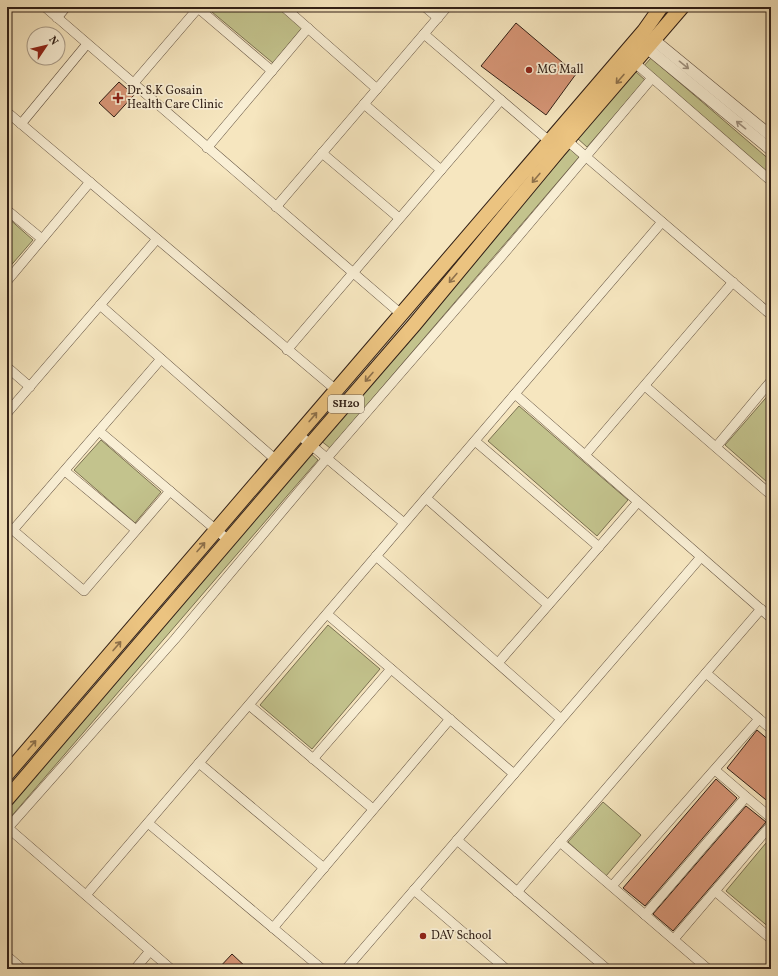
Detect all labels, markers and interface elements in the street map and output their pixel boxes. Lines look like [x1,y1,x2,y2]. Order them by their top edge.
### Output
north arrow [26,26,66,66]
text: N [45,34,61,49]
one-way arrow [679,60,690,69]
place label: MG Mall [537,62,584,78]
marker: MG Mall [524,65,534,75]
one-way arrow [616,74,625,85]
place label: Dr. S.K Gosain Health Care Clinic [127,83,223,113]
marker: Dr. S.K Gosain Health Care Clinic [112,92,124,104]
one-way arrow [736,120,747,129]
one-way arrow [532,173,541,184]
one-way arrow [449,273,457,284]
one-way arrow [364,372,373,383]
road number: SH20 [328,395,364,413]
one-way arrow [309,411,318,422]
one-way arrow [197,542,206,553]
one-way arrow [112,641,121,651]
one-way arrow [28,739,37,750]
place label: DAV School [431,928,492,944]
marker: DAV School [418,931,428,941]

